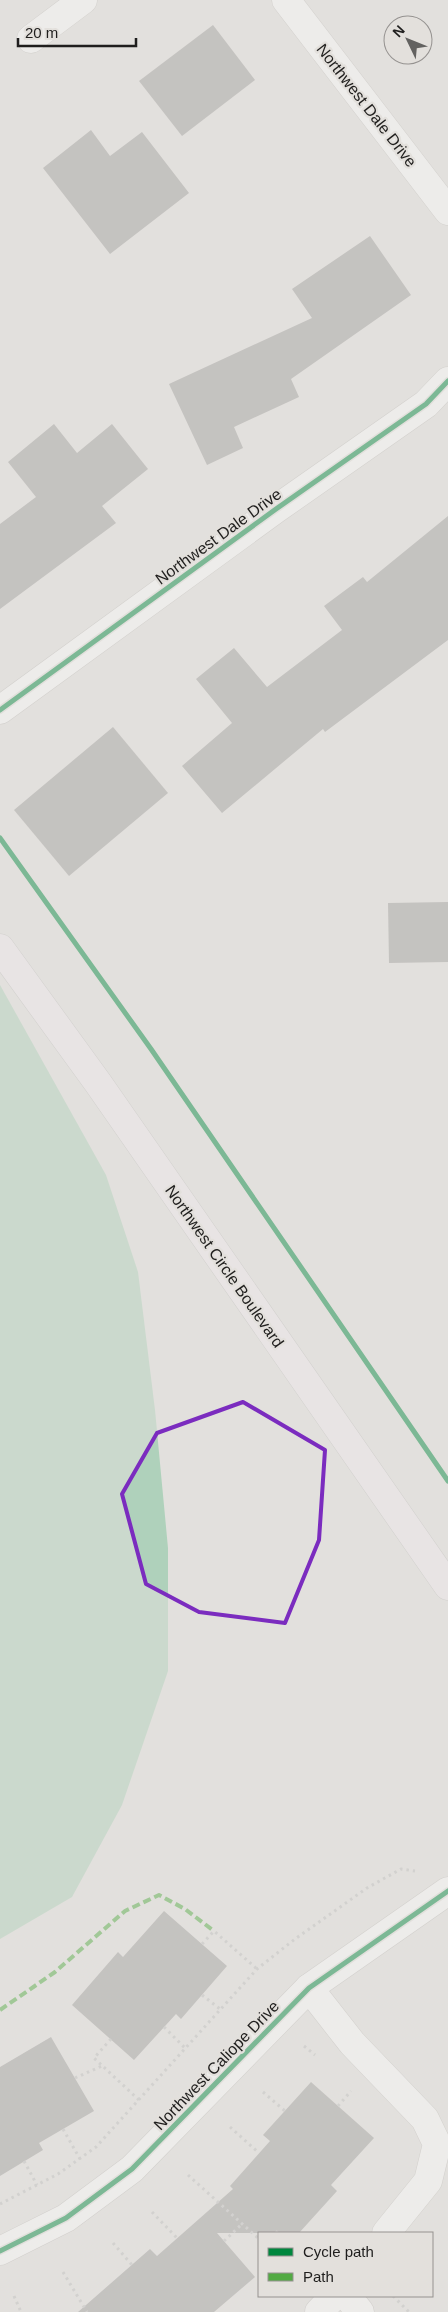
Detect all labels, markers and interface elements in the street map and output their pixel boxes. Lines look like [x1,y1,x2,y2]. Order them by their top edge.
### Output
scale bar [18,15,135,47]
north arrow [383,15,433,65]
text: N [389,22,408,40]
text: 20 m [25,24,58,41]
street label: Northwest Dale Drive [313,41,420,170]
street label: Northwest Dale Drive [152,485,285,588]
street label: Northwest Circle Boulevard [162,1182,287,1351]
street label: Northwest Caliope Drive [150,1997,282,2133]
legend [258,2232,433,2297]
text: Cycle path [303,2243,374,2260]
text: Path [303,2268,334,2285]

